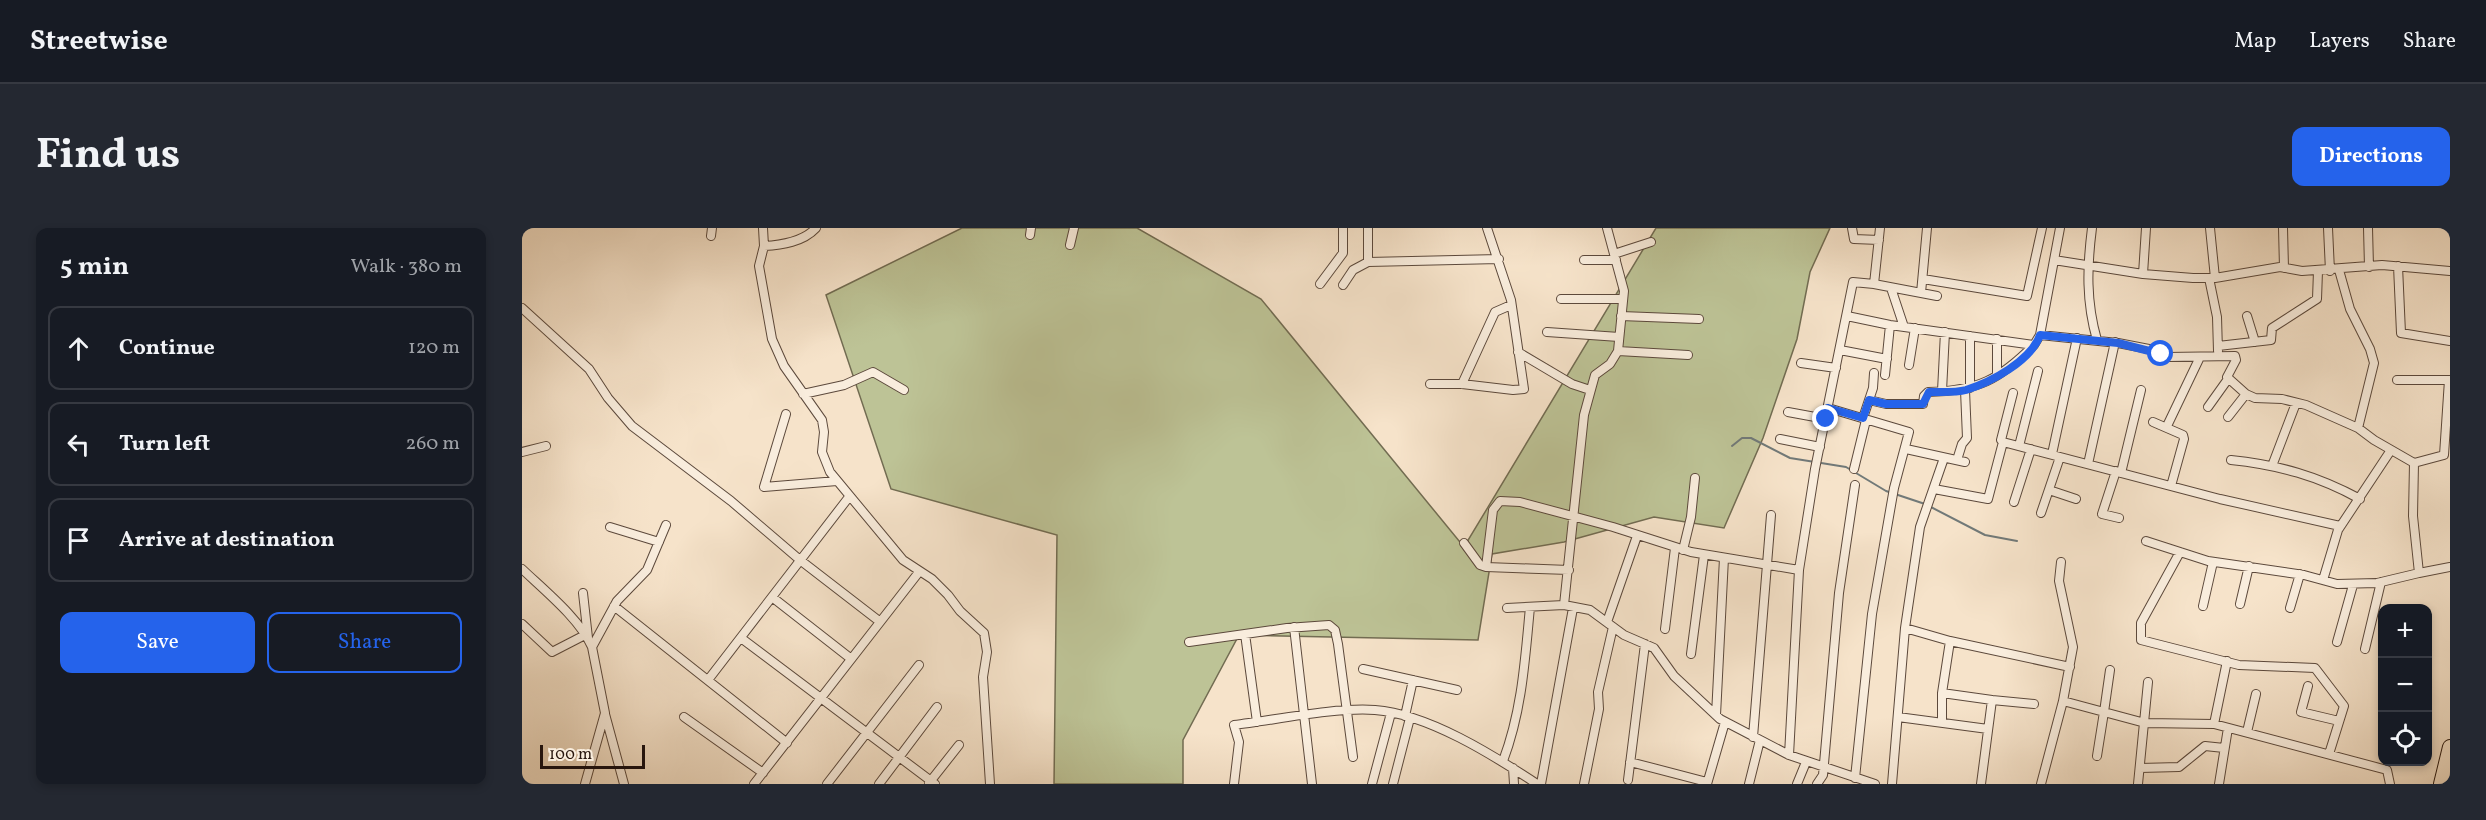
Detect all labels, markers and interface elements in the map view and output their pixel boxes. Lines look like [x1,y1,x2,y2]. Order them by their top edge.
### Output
text: Streetwise [30,22,168,61]
text: Map [2234,27,2276,56]
text: Layers [2309,27,2370,56]
text: Share [2403,27,2456,56]
text: Find us [36,127,180,186]
button: Directions [2292,127,2450,186]
text: 5 min [60,249,129,285]
text: Walk · 380 m [350,253,462,281]
icon: ahead [62,332,95,365]
text: Continue [119,333,215,364]
text: 120 m [408,334,460,362]
route start [2147,340,2173,366]
route end [1812,405,1838,431]
icon: left [62,428,95,461]
text: Turn left [119,429,210,460]
text: 260 m [405,430,460,458]
icon: arrive [62,524,95,557]
text: Arrive at destination [119,525,335,556]
map controls [2378,604,2432,766]
button: + [2378,604,2432,658]
button: Save [60,612,255,673]
button: Share [267,612,462,673]
button: − [2378,658,2432,712]
button: locate [2378,712,2432,766]
scale bar [540,742,645,770]
text: 100 m [549,744,592,766]

